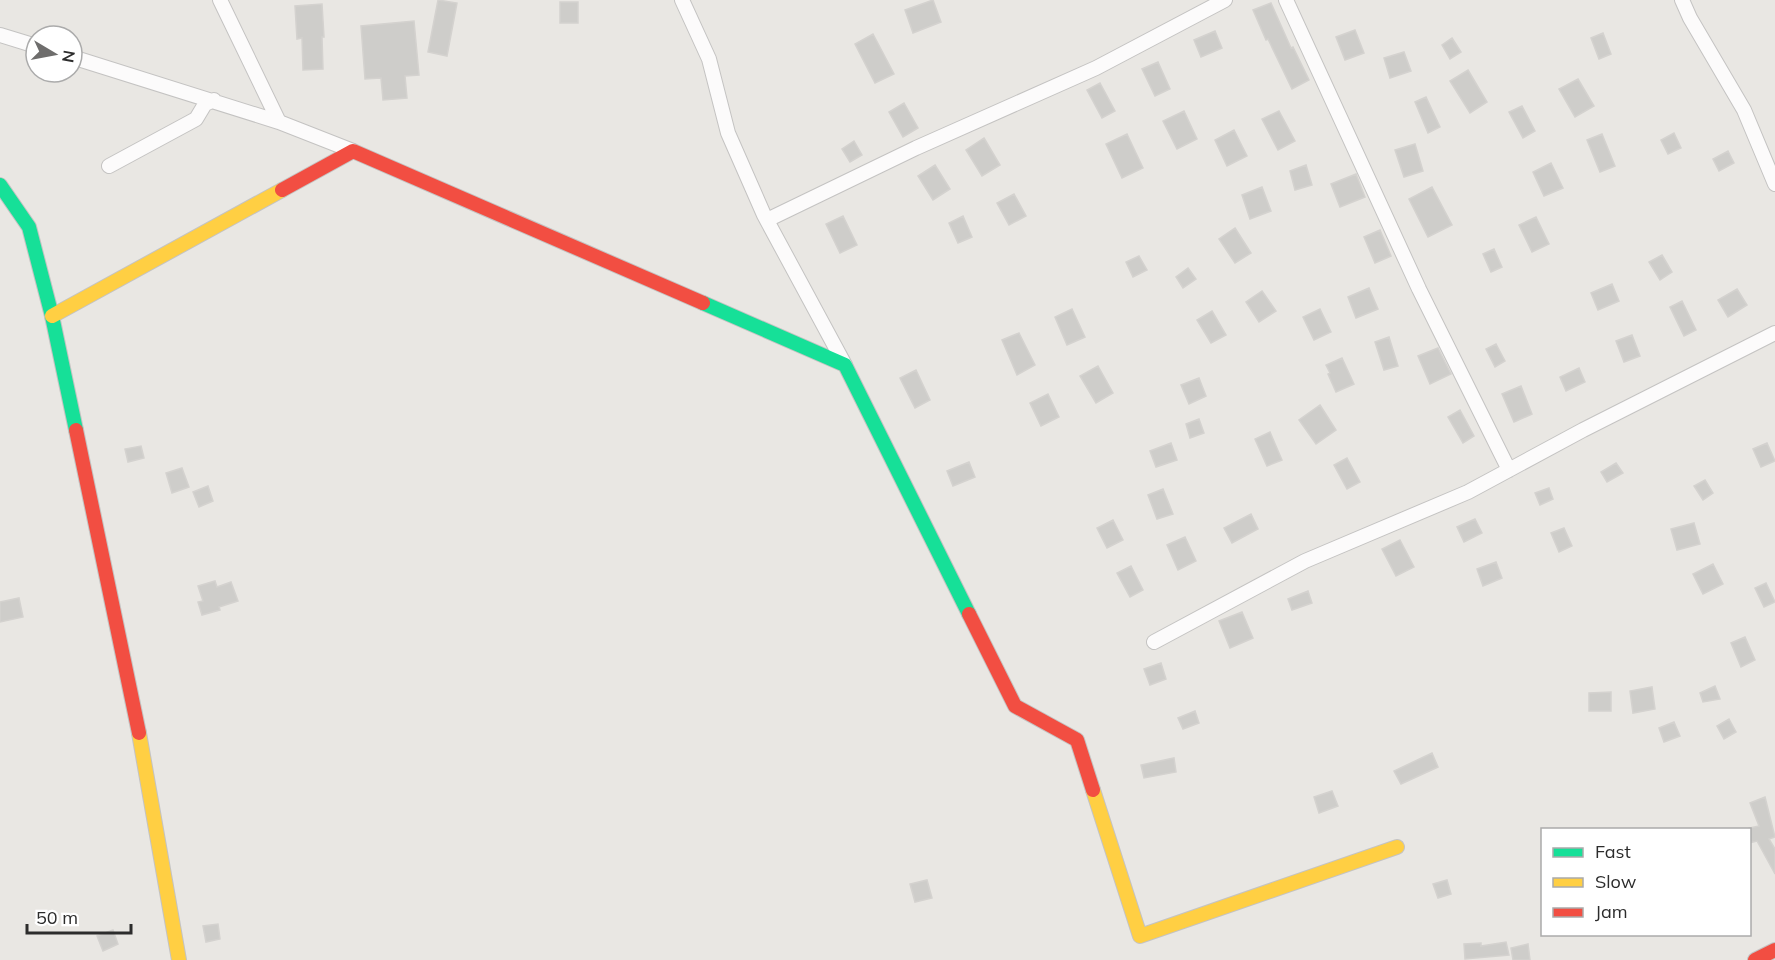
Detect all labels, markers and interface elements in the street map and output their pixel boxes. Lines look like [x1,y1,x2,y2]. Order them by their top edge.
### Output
north arrow [24,24,84,84]
text: N [58,49,80,64]
legend [1541,828,1751,936]
text: Fast [1595,840,1631,863]
text: Slow [1595,870,1637,893]
scale bar [27,897,130,935]
text: Jam [1595,900,1628,923]
text: 50 m [36,906,78,929]

